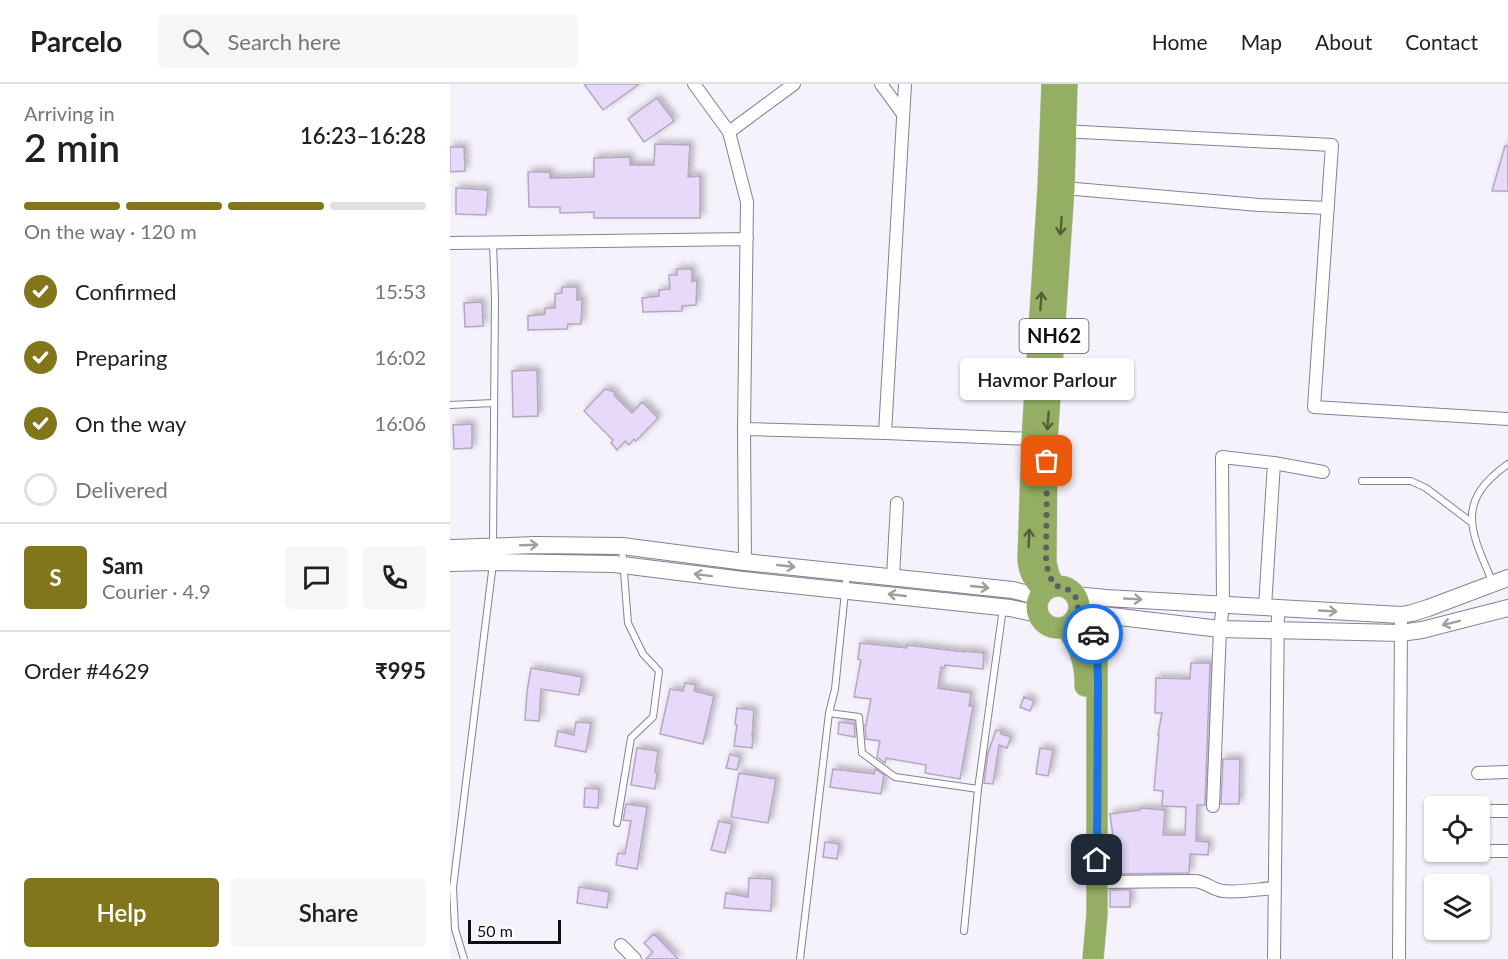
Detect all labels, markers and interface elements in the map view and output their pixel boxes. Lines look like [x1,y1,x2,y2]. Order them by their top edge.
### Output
search box [158,14,578,68]
text: Parcelo [30,24,122,58]
icon: search [179,25,212,58]
text: Search here [227,28,341,55]
text: Home [1152,29,1208,54]
text: Map [1241,29,1282,54]
text: About [1315,29,1372,54]
text: Contact [1405,29,1478,54]
text: Arriving in [24,101,115,125]
text: 16:23–16:28 [300,122,426,149]
text: 2 min [24,124,120,170]
one-way arrow [1055,216,1066,236]
text: On the way · 120 m [24,219,197,243]
icon: check [24,275,57,308]
text: Confirmed [75,278,177,305]
text: 15:53 [375,279,426,303]
one-way arrow [1035,292,1046,312]
road number: NH62 [1020,319,1088,353]
icon: check [24,341,57,374]
text: Preparing [75,344,167,371]
text: 16:02 [375,345,426,369]
callout: Havmor Parlour [960,359,1134,401]
text: Havmor Parlour [977,367,1117,391]
icon: check [24,407,57,440]
text: On the way [75,410,186,437]
one-way arrow [1043,410,1054,430]
text: 16:06 [375,411,426,435]
pin [1021,435,1072,486]
icon: bag [1030,444,1063,477]
text: Delivered [75,476,168,503]
one-way arrow [1023,528,1035,548]
one-way arrow [519,540,539,551]
button: chat [285,546,348,609]
button: phone [363,546,426,609]
text: Sam [102,552,144,579]
one-way arrow [776,561,796,572]
text: S [49,564,62,591]
one-way arrow [694,569,714,580]
text: Courier · 4.9 [102,579,211,603]
one-way arrow [970,582,990,593]
one-way arrow [888,590,908,601]
one-way arrow [1122,594,1142,605]
courier [1063,604,1123,664]
one-way arrow [1317,605,1337,616]
one-way arrow [1442,617,1461,629]
icon: car [1077,618,1110,651]
text: Order #4629 [24,657,150,684]
text: ₹995 [375,657,426,684]
map controls [1424,796,1490,940]
button: locate [1424,796,1490,862]
pin [1071,834,1122,885]
icon: home [1080,843,1113,876]
button: layers [1424,874,1490,940]
button: Help [24,878,219,947]
button: Share [231,878,426,947]
scale bar [468,917,561,944]
text: 50 m [477,921,513,940]

